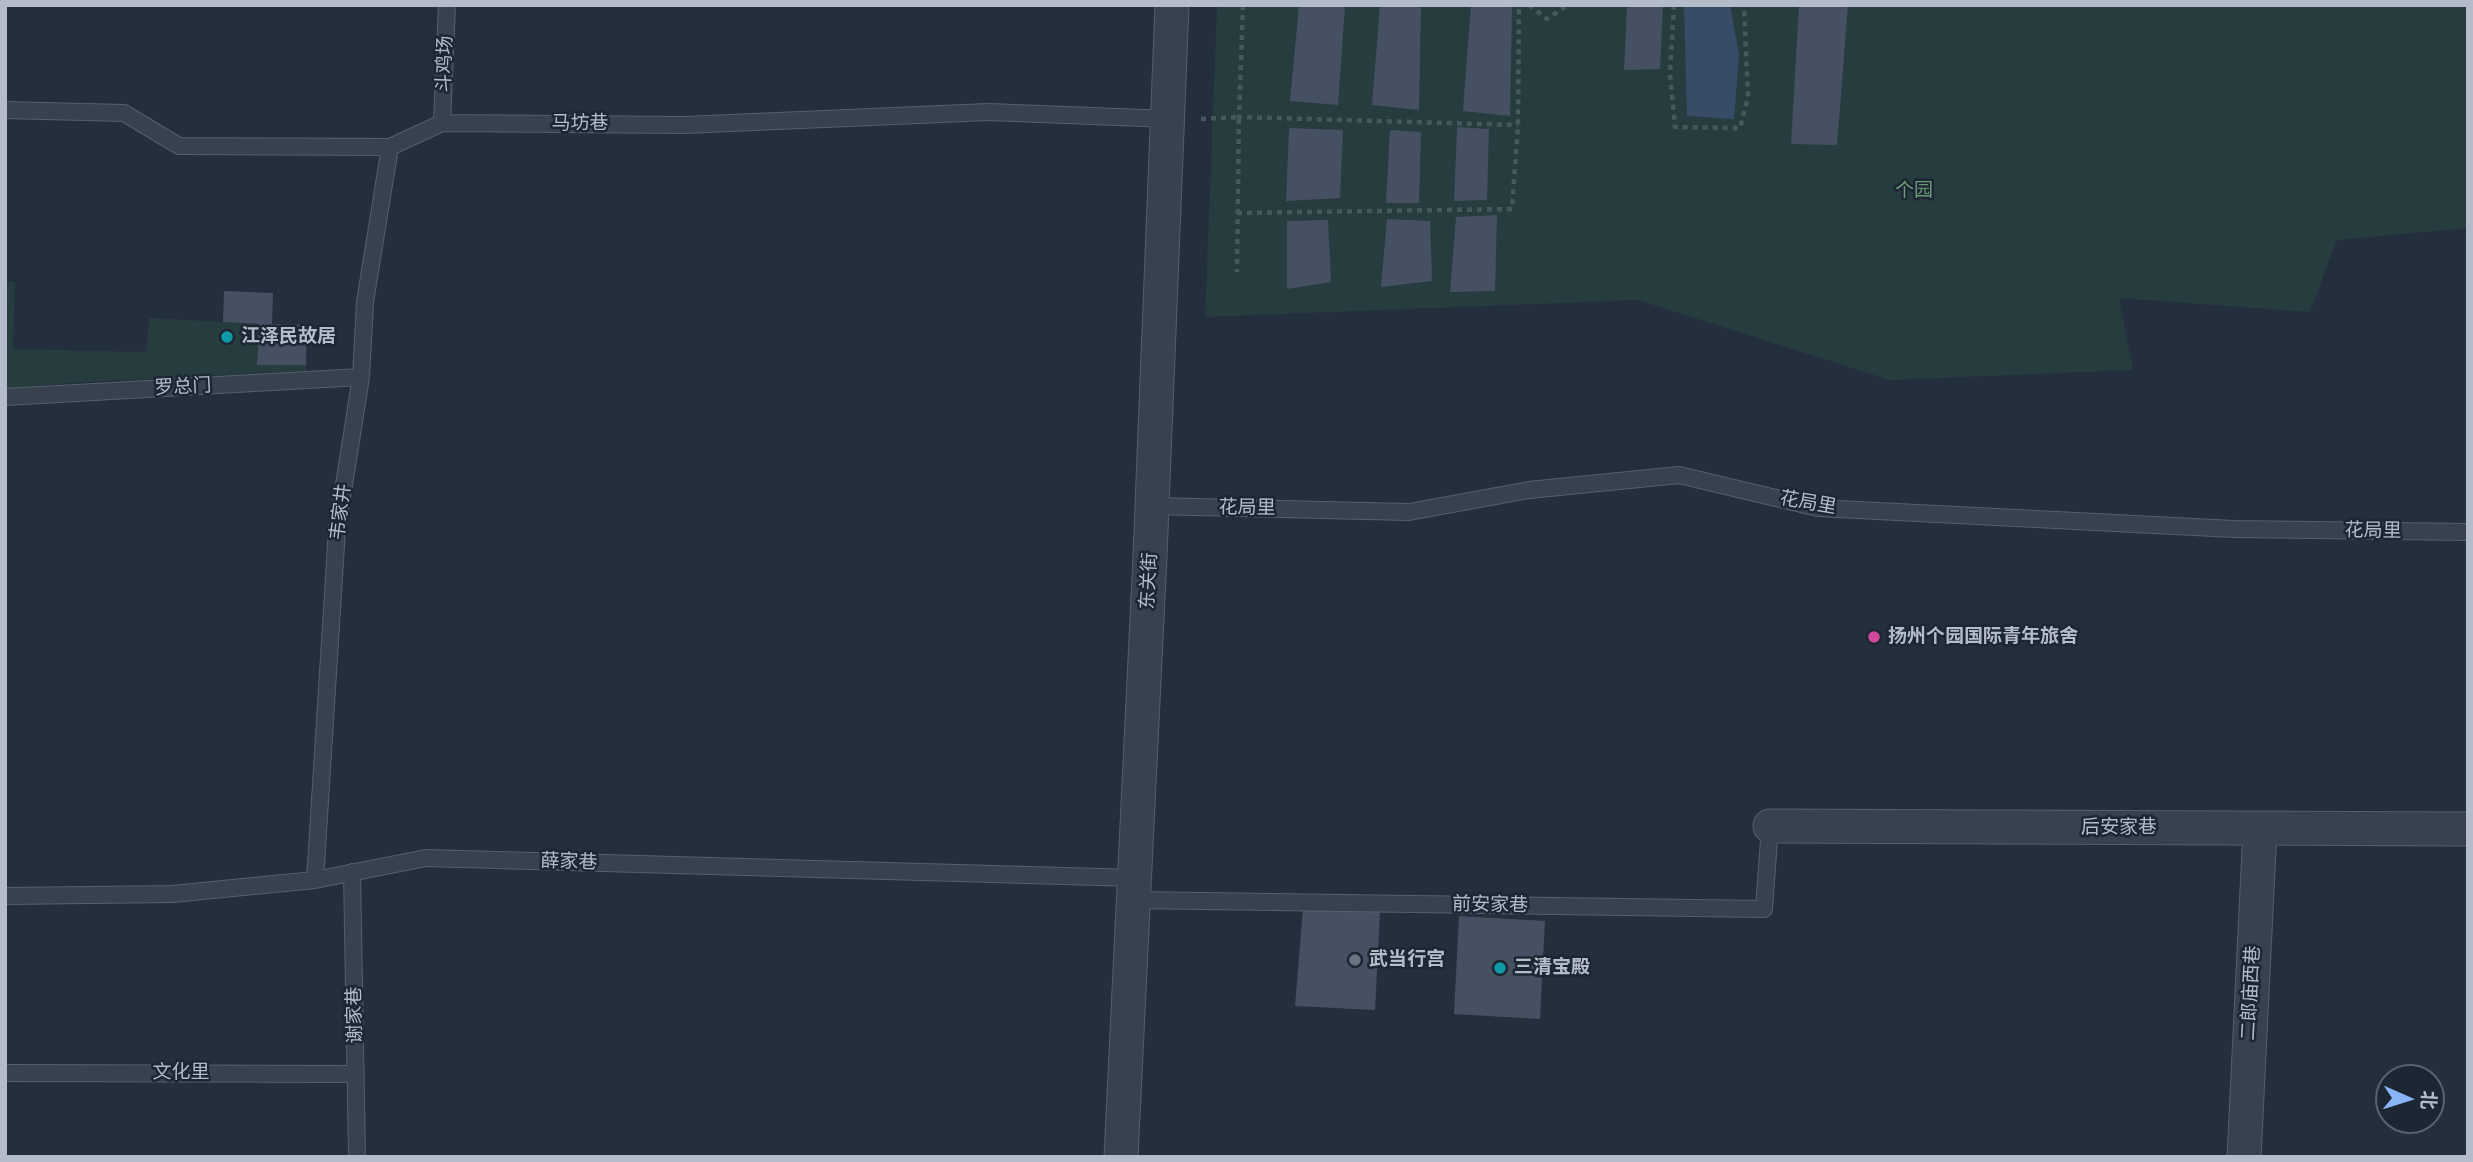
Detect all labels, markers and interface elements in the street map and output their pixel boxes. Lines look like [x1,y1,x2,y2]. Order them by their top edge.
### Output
street label: 斗鸡场 [433,35,457,93]
street label: 马坊巷 [552,113,608,135]
park label: 个园 [1895,180,1933,202]
place label: 江泽民故居 [241,326,336,348]
marker: 江泽民故居 [219,329,235,345]
street label: 罗总门 [154,374,212,400]
street label: 韦家井 [326,482,356,542]
street label: 花局里 [1778,487,1838,519]
street label: 花局里 [1218,496,1276,520]
street label: 花局里 [2344,519,2402,543]
street label: 东关街 [1136,552,1162,610]
place label: 扬州个园国际青年旅舍 [1888,626,2078,648]
marker: 扬州个园国际青年旅舍 [1866,629,1882,645]
street label: 后安家巷 [2081,817,2157,839]
street label: 薛家巷 [540,850,598,874]
street label: 前安家巷 [1452,893,1528,917]
street label: 二郎庙西巷 [2237,945,2265,1041]
place label: 武当行宫 [1369,949,1445,971]
marker: 武当行宫 [1347,952,1363,968]
place label: 三清宝殿 [1514,957,1590,979]
marker: 三清宝殿 [1492,960,1508,976]
street label: 谢家巷 [343,986,367,1044]
street label: 文化里 [153,1062,209,1084]
north arrow [2375,1064,2445,1134]
text: 北 [2416,1090,2441,1110]

